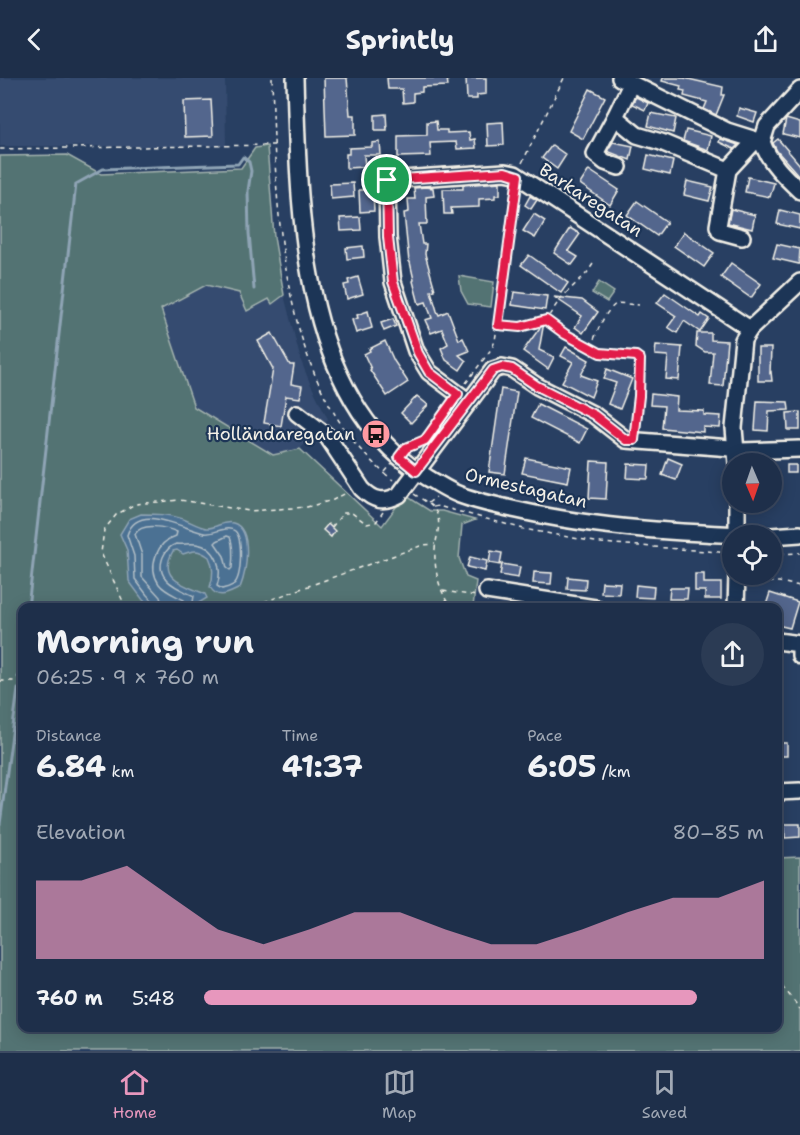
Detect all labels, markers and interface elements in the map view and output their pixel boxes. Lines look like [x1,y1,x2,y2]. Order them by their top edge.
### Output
text: Sprintly [345,21,455,58]
icon: back [18,23,51,56]
icon: share [749,23,782,56]
pin [361,154,412,205]
street label: Barkaregatan [535,158,647,242]
icon: arrive [370,163,403,196]
bus stop icon: Holländaregatan [360,418,392,450]
place label: Holländaregatan [207,422,355,446]
north arrow [722,453,782,513]
map controls [722,453,782,585]
street label: Ormestagatan [463,462,589,514]
button: locate [722,525,782,585]
text: Morning run [36,619,254,664]
button: share [701,623,764,686]
text: 06:25 · 9 × 760 m [36,664,219,690]
text: Distance [36,725,102,746]
text: Time [282,725,318,746]
text: Pace [527,725,563,746]
text: 6.84 [36,746,106,787]
text: 41:37 [282,746,363,787]
text: 6:05 [527,746,597,787]
text: km [106,761,134,782]
text: /km [597,761,631,782]
text: Elevation [36,819,126,845]
text: 80–85 m [673,819,764,845]
text: 760 m [36,985,103,1011]
text: 5:48 [132,985,175,1011]
tab: Home [113,1066,157,1123]
tab: Map [382,1066,416,1123]
tab: Saved [642,1066,687,1123]

